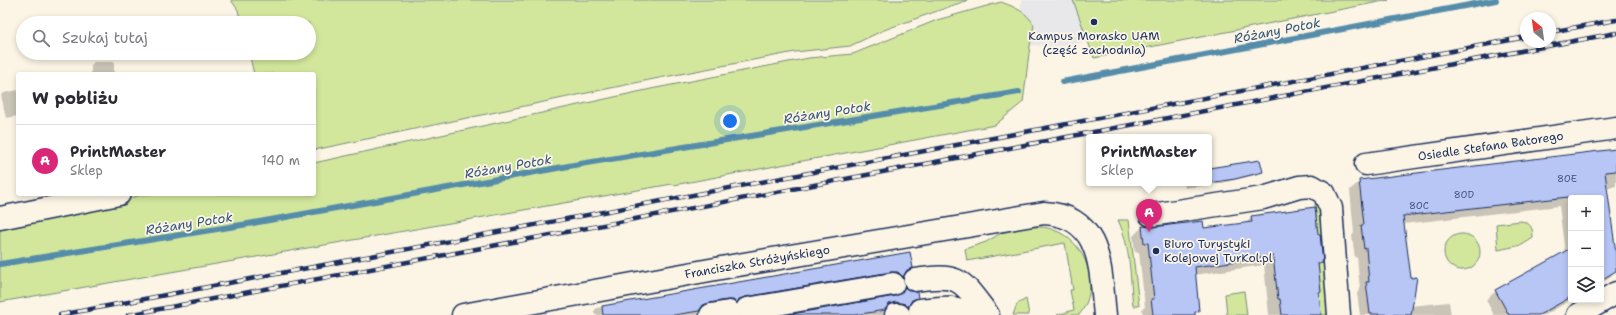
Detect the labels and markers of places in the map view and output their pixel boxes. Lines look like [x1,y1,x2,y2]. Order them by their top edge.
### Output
marker: Kampus Morasko UAM (część zachodnia) [1089,17,1099,27]
place label: Kampus Morasko UAM (część zachodnia) [1028,28,1160,58]
pin: A [1136,199,1162,232]
place label: Biuro Turystyki Kolejowej TurKol.pl [1164,236,1273,266]
marker: Biuro Turystyki Kolejowej TurKol.pl [1151,246,1161,256]

